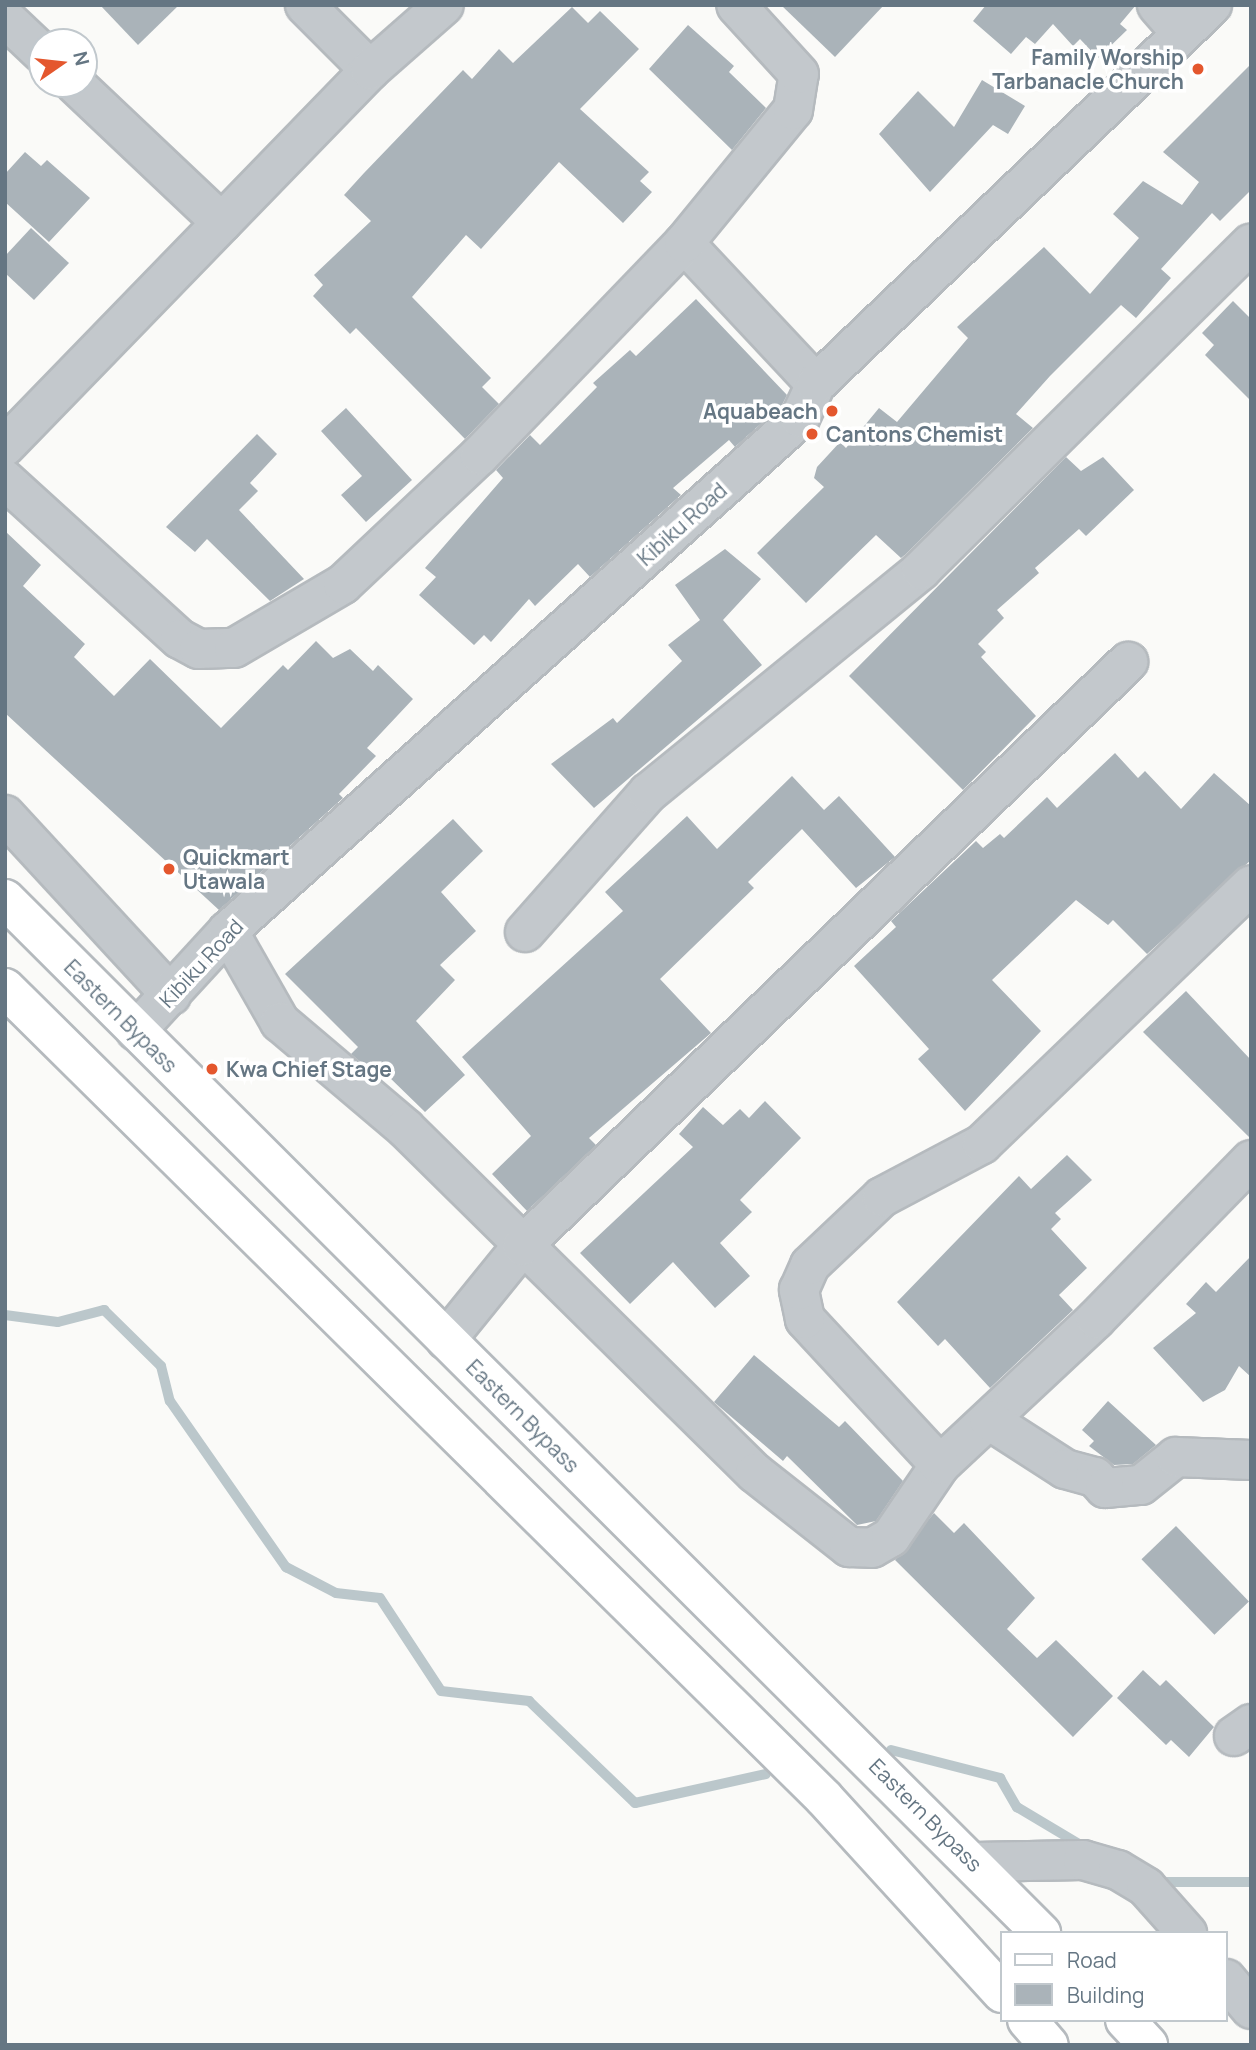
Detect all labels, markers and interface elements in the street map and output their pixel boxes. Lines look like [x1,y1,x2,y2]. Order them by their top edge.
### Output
north arrow [28,28,98,98]
place label: Family Worship Tarbanacle Church [992,44,1184,94]
text: N [67,49,96,68]
marker: Family Worship Tarbanacle Church [1190,61,1206,77]
place label: Aquabeach [703,398,818,424]
marker: Aquabeach [824,403,840,419]
place label: Cantons Chemist [826,421,1003,447]
marker: Cantons Chemist [804,426,820,442]
street label: Kibiku Road [632,477,732,571]
place label: Quickmart Utawala [183,844,290,894]
marker: Quickmart Utawala [161,861,177,877]
street label: Kibiku Road [154,914,248,1012]
street label: Eastern Bypass [59,954,183,1078]
place label: Kwa Chief Stage [226,1056,392,1082]
marker: Kwa Chief Stage [204,1061,220,1077]
street label: Eastern Bypass [461,1354,585,1478]
street label: Eastern Bypass [864,1753,988,1877]
legend [1000,1931,1228,2022]
text: Road [1067,1946,1117,1974]
text: Building [1067,1981,1144,2009]

